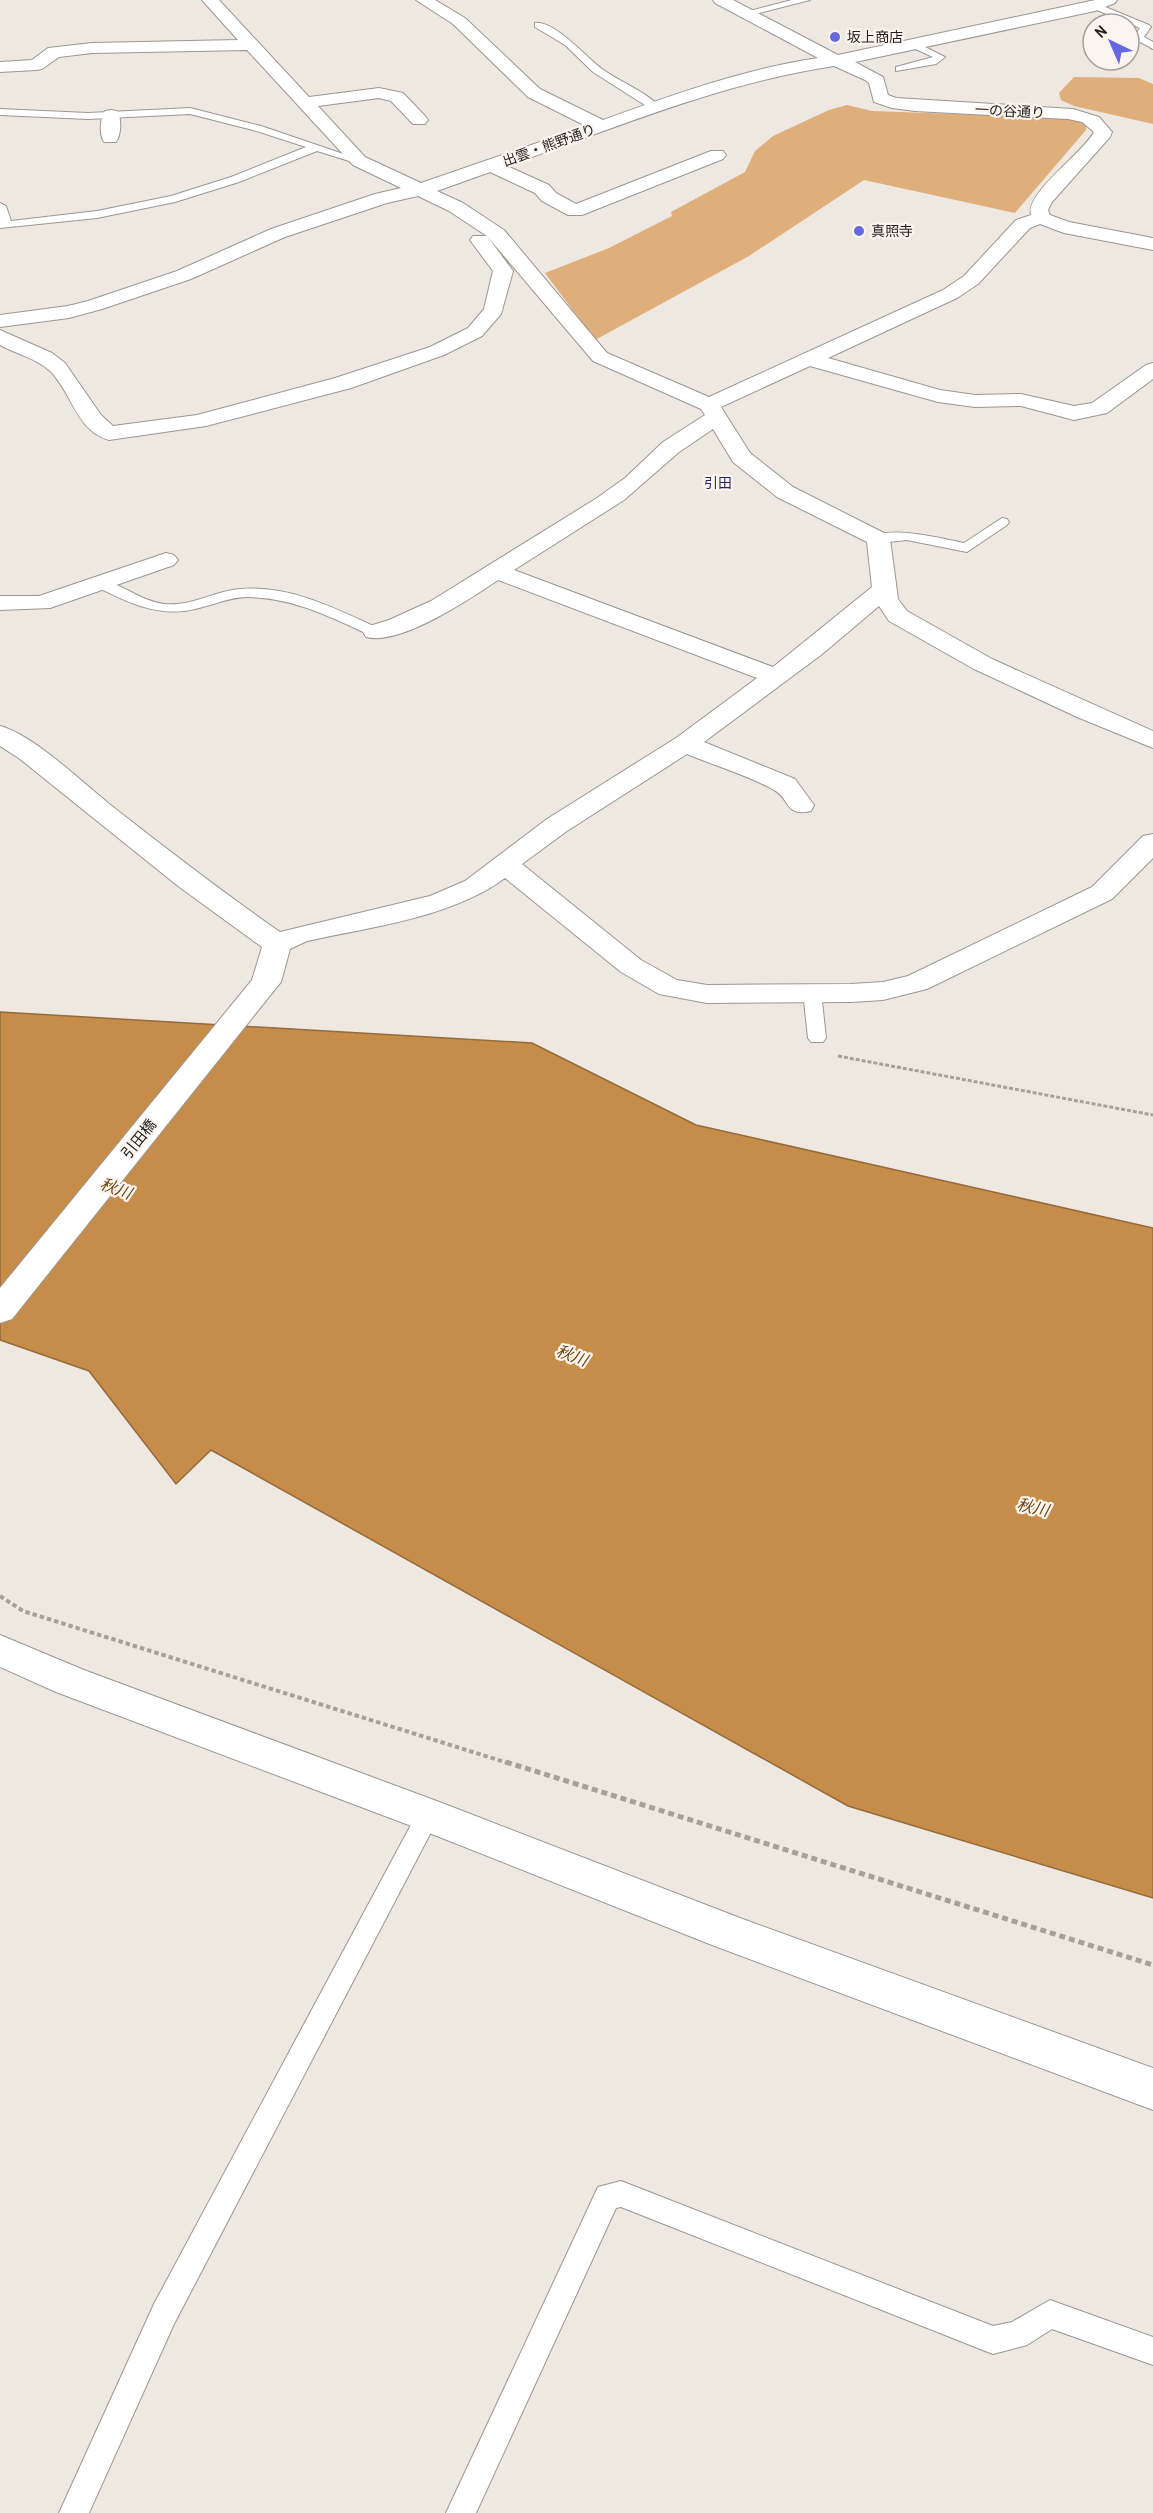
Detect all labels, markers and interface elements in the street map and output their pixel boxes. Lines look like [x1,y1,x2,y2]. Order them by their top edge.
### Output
north arrow [1081,12,1141,72]
text: N [1090,20,1112,42]
place label: 坂上商店 [847,28,903,46]
marker: 坂上商店 [828,30,842,44]
street label: 一の谷通り [975,100,1045,122]
street label: 出雲・熊野通り [500,120,598,170]
place label: 真照寺 [871,222,913,240]
marker: 真照寺 [852,224,866,238]
district label: 引田 [704,474,732,492]
street label: 引田橋 [116,1115,161,1163]
water label: 秋川 [97,1172,137,1204]
water label: 秋川 [553,1339,593,1371]
water label: 秋川 [1015,1493,1053,1522]

